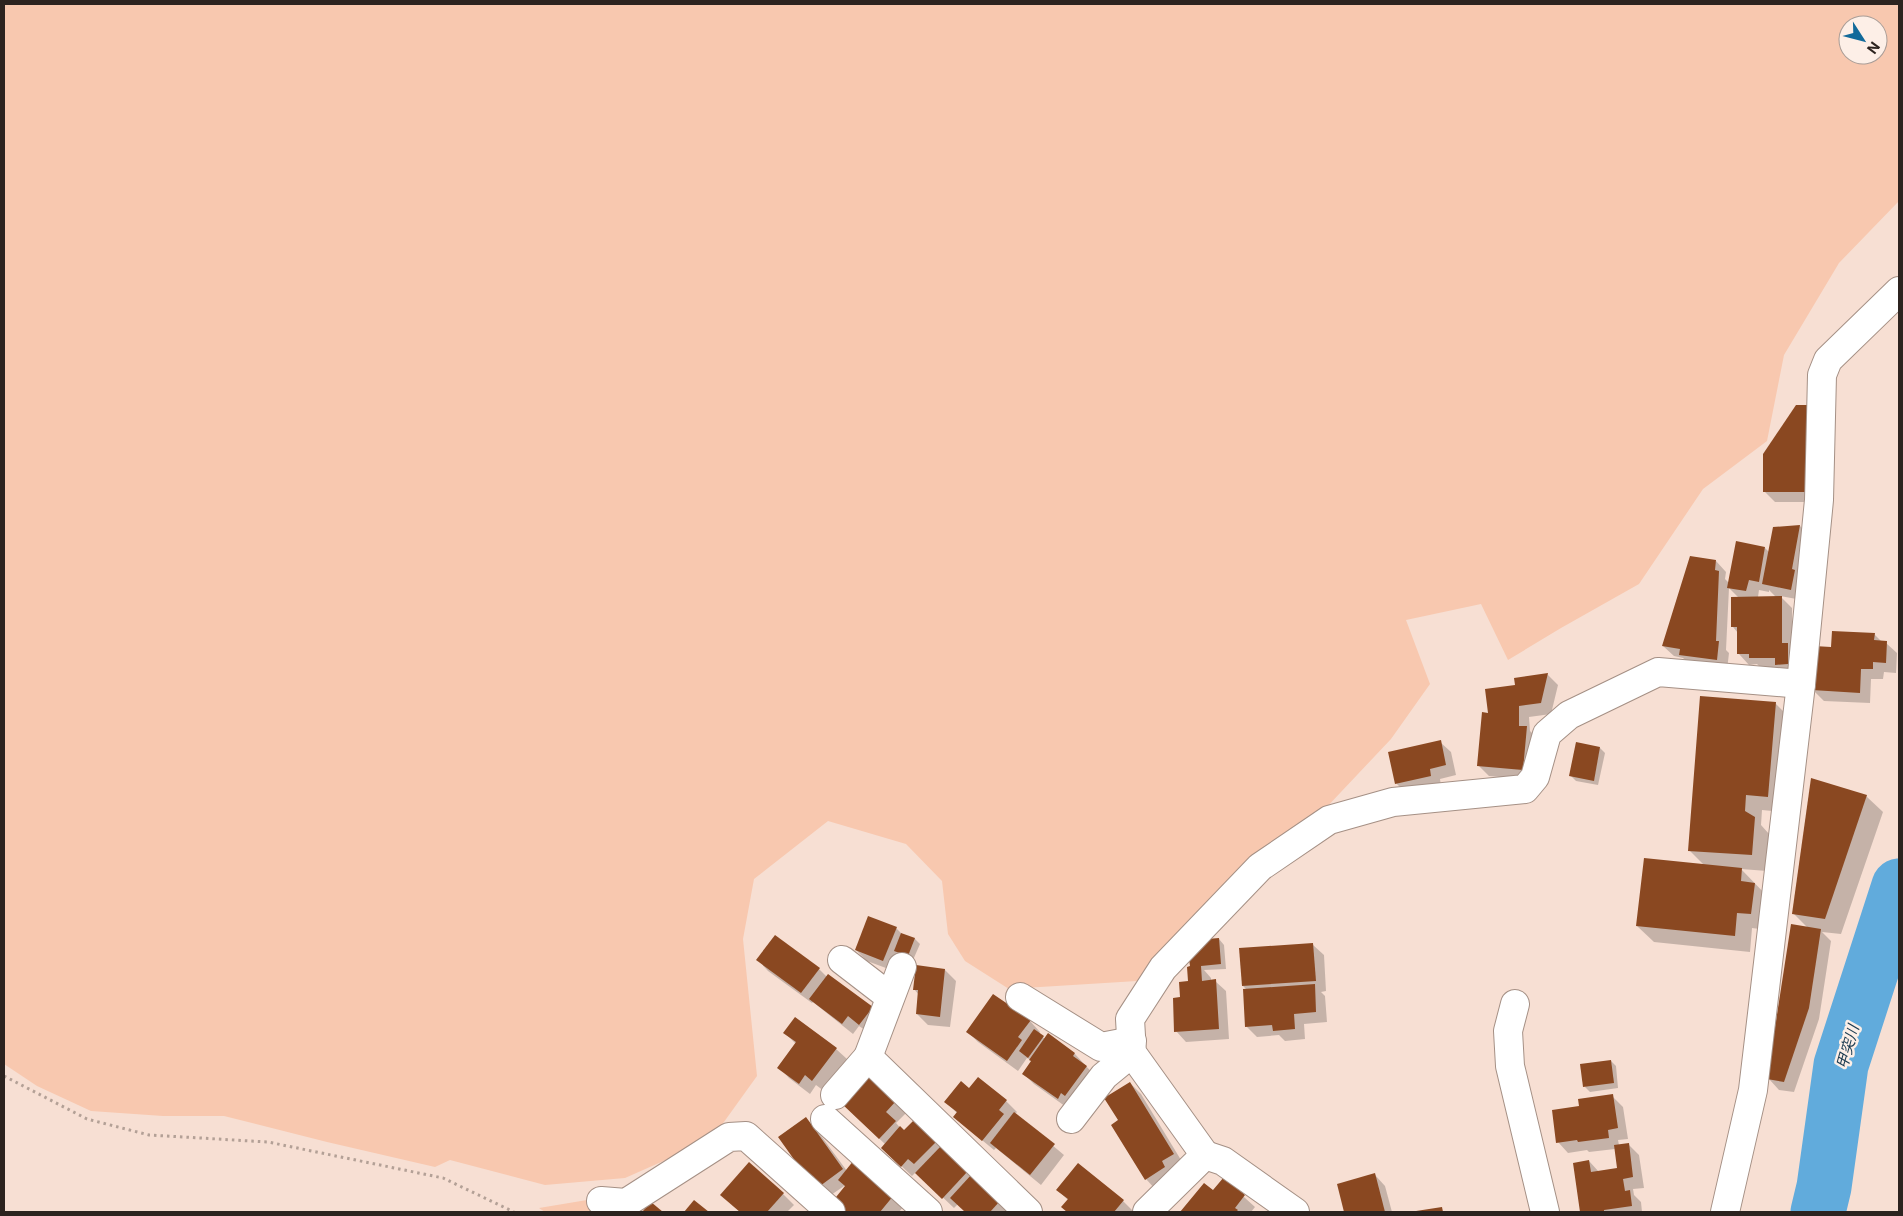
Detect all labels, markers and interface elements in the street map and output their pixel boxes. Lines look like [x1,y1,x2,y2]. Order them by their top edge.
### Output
north arrow [1838,15,1888,65]
text: N [1864,39,1884,57]
water label: 甲突川 [1832,1021,1863,1071]

